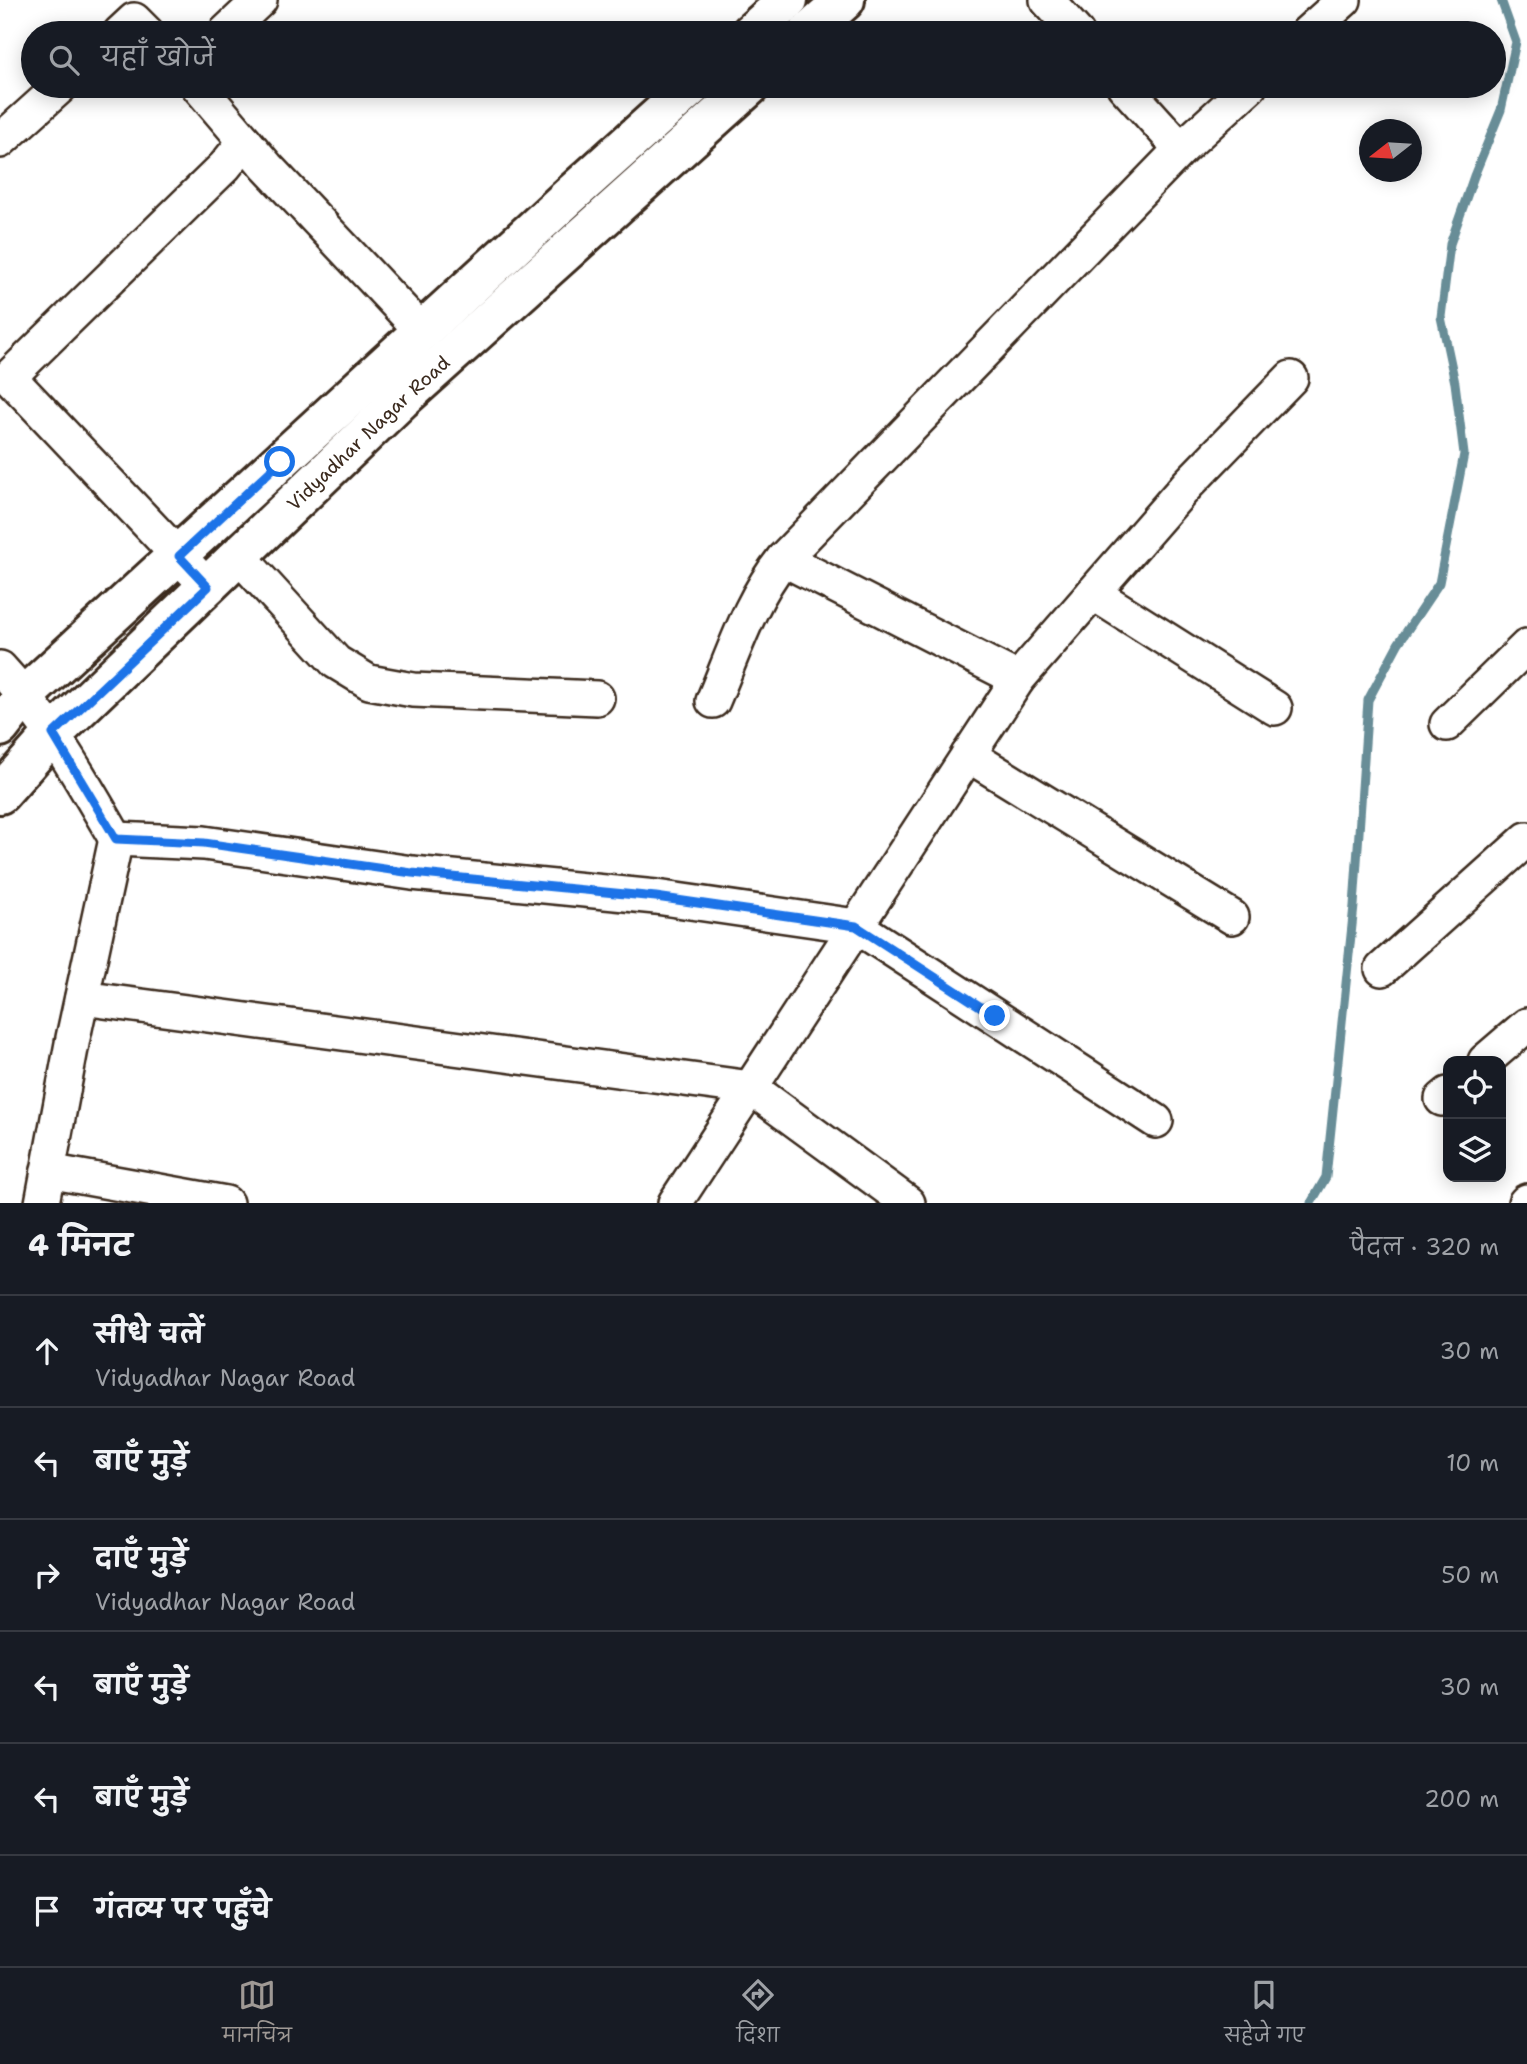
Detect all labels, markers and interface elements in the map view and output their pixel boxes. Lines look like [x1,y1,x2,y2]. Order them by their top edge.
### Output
search box [21,21,1506,98]
text: यहाँ खोजें [101,39,215,74]
icon: search [45,41,83,79]
north arrow [1359,119,1422,182]
street label: Vidyadhar Nagar Road [282,350,455,516]
route start [264,446,295,477]
route end [979,1000,1010,1031]
map controls [1443,1056,1506,1182]
button: locate [1443,1056,1506,1119]
button: layers [1443,1119,1506,1182]
text: 4 मिनट [28,1225,132,1266]
text: पैदल · 320 m [1350,1232,1499,1262]
text: सीधे चलें [95,1316,204,1351]
icon: ahead [28,1332,66,1370]
text: 30 m [1440,1336,1499,1366]
text: Vidyadhar Nagar Road [95,1363,355,1393]
text: बाएँ मुड़ें [95,1443,189,1478]
icon: left [28,1444,66,1482]
text: 10 m [1446,1448,1499,1478]
text: दाएँ मुड़ें [95,1540,188,1575]
icon: right [28,1556,66,1594]
text: 50 m [1441,1560,1499,1590]
text: Vidyadhar Nagar Road [95,1587,355,1617]
text: बाएँ मुड़ें [95,1667,189,1702]
icon: left [28,1668,66,1706]
text: 30 m [1440,1672,1499,1702]
text: बाएँ मुड़ें [95,1779,189,1814]
icon: left [28,1780,66,1818]
text: 200 m [1424,1784,1499,1814]
text: गंतव्य पर पहुँचे [95,1891,271,1926]
icon: arrive [28,1892,66,1930]
tab: मानचित्र [222,1976,292,2056]
tab: दिशा [737,1976,780,2056]
tab: सहेजे गए [1224,1976,1305,2056]

